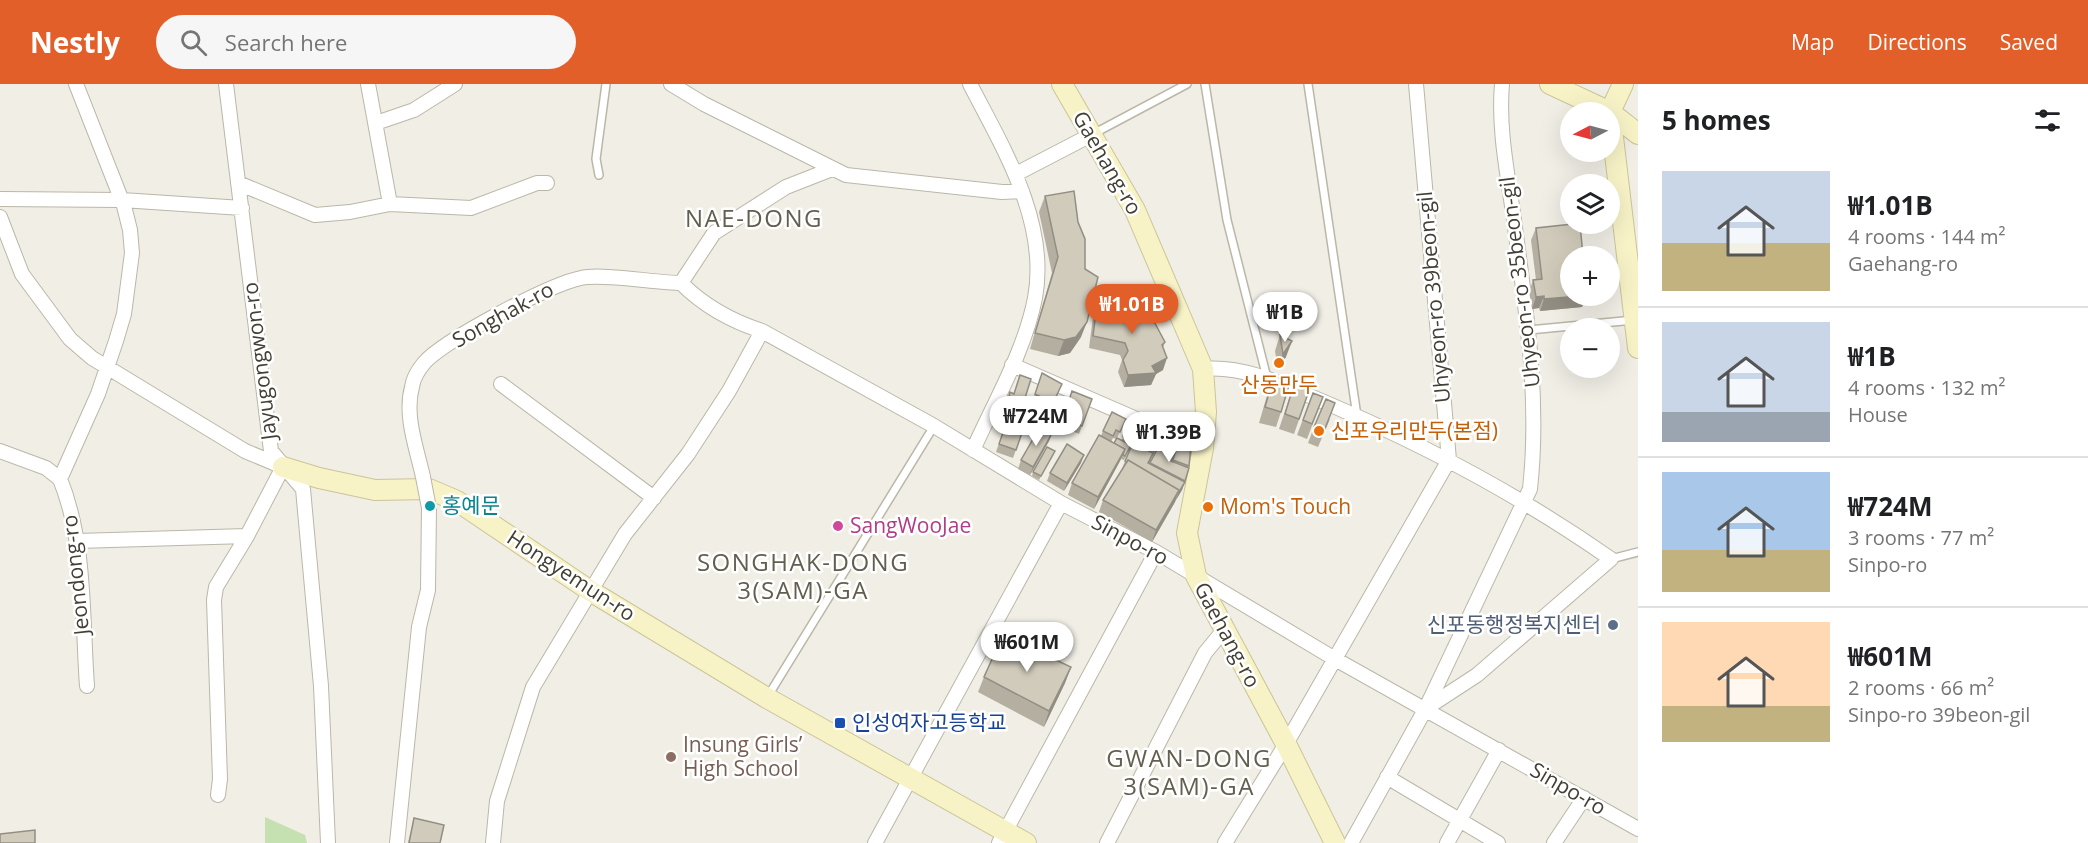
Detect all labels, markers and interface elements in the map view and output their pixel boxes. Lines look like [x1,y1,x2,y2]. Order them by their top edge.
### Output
search box [156,15,576,69]
text: Nestly [30,23,120,61]
icon: search [177,26,210,59]
text: Search here [225,27,347,57]
text: Map [1791,28,1834,56]
text: Directions [1867,28,1967,56]
text: Saved [2000,28,2058,56]
north arrow [1560,102,1620,162]
map controls [1560,102,1620,378]
text: 5 homes [1662,102,1771,138]
icon: filters [2031,104,2064,137]
street label: Gaehang-ro [1067,105,1149,220]
button: layers [1560,174,1620,234]
street label: Uhyeon-ro 35beon-gil [1492,175,1546,389]
text: ₩1.01B [1848,187,1933,223]
street label: Uhyeon-ro 39beon-gil [1410,190,1456,404]
icon: home [1710,195,1782,267]
district label: NAE-DONG [685,201,823,234]
text: 4 rooms · 144 m² [1848,223,2006,250]
button: + [1560,246,1620,306]
text: Gaehang-ro [1848,250,1958,277]
street label: Songhak-ro [447,275,558,354]
street label: Jayugongwon-ro [235,281,283,444]
pin: ₩1.01B [1083,284,1181,335]
text: ₩1.01B [1099,290,1165,317]
pin: ₩1B [1256,292,1314,343]
text: ₩1B [1267,298,1303,325]
button: − [1560,318,1620,378]
text: ₩1B [1848,338,1896,374]
icon: home [1710,346,1782,418]
marker: 산동만두 [1272,356,1286,370]
place label: 산동만두 [1240,370,1318,398]
text: 4 rooms · 132 m² [1848,374,2006,401]
pin: ₩724M [994,396,1078,447]
text: House [1848,401,1908,428]
text: ₩724M [1004,402,1068,429]
pin: ₩1.39B [1120,412,1218,463]
place label: 신포우리만두(본점) [1331,416,1498,444]
text: ₩1.39B [1136,418,1202,445]
marker: 신포우리만두(본점) [1312,424,1326,438]
text: ₩724M [1848,488,1932,524]
place label: 홍예문 [442,491,500,519]
place label: Mom's Touch [1220,492,1351,520]
icon: home [1710,496,1782,568]
marker: 홍예문 [423,499,437,513]
marker: Mom's Touch [1201,500,1215,514]
street label: Sinpo-ro [1087,507,1174,571]
place label: SangWooJae [850,511,971,539]
street label: Jeondong-ro [55,514,95,639]
marker: SangWooJae [831,519,845,533]
street label: Hongyemun-ro [502,523,641,627]
text: 3 rooms · 77 m² [1848,524,1994,551]
district label: SONGHAK-DONG 3(SAM)-GA [697,545,909,606]
text: Sinpo-ro [1848,551,1927,578]
street label: Gaehang-ro [1188,577,1267,692]
place label: 신포동행정복지센터 [1427,610,1601,638]
marker: 신포동행정복지센터 [1606,618,1620,632]
pin: ₩601M [985,622,1069,673]
text: ₩601M [995,628,1059,655]
text: ₩601M [1848,638,1932,674]
icon: home [1710,646,1782,718]
text: 2 rooms · 66 m² [1848,674,1994,701]
text: Sinpo-ro 39beon-gil [1848,701,2030,728]
place label: 인성여자고등학교 [852,708,1007,736]
marker: 인성여자고등학교 [833,716,847,730]
place label: Insung Girls’ High School [683,730,803,782]
district label: GWAN-DONG 3(SAM)-GA [1106,741,1272,802]
marker: Insung Girls’ High School [664,750,678,764]
street label: Sinpo-ro [1525,755,1612,821]

